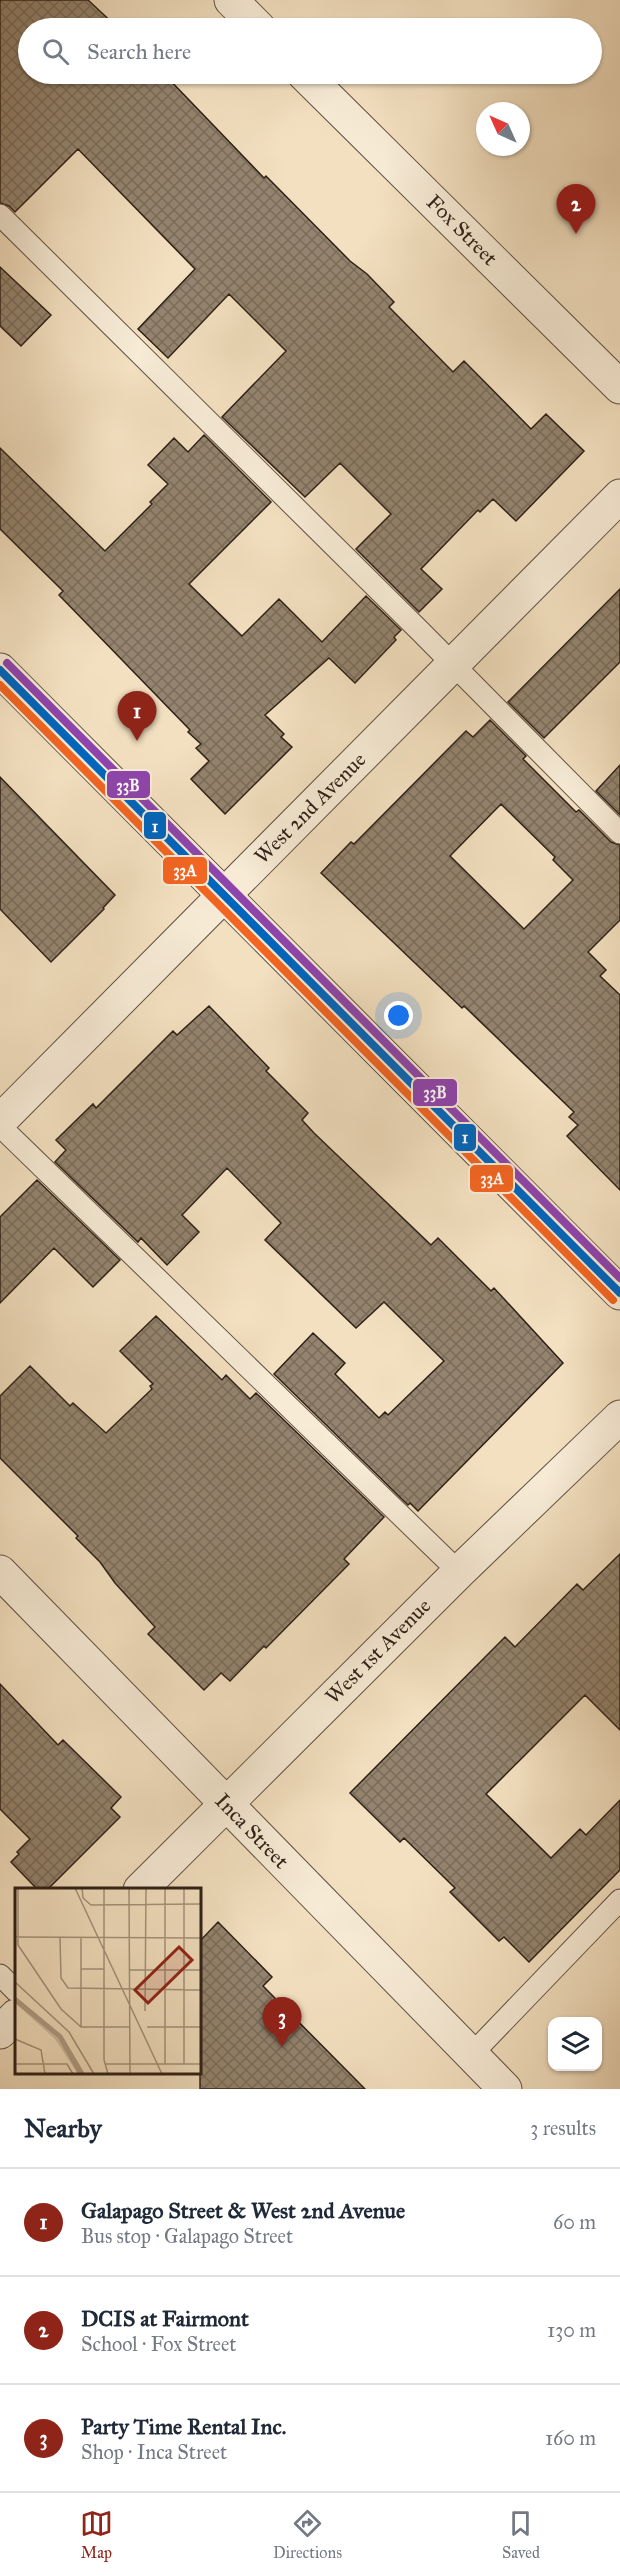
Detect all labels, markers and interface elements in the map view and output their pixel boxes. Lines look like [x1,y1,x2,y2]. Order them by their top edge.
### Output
search box [18,18,602,84]
icon: search [39,35,72,68]
text: Search here [87,38,191,65]
north arrow [476,102,530,156]
pin: 2 [556,184,596,234]
street label: Fox Street [421,189,503,271]
pin: 1 [118,692,156,741]
street label: West 2nd Avenue [249,747,371,869]
line badge: 33B [106,770,151,799]
text: 33B [116,776,140,796]
line badge: 1 [143,811,167,840]
text: 1 [152,817,159,836]
line badge: 33A [162,856,208,885]
text: 33A [173,861,197,881]
your location [384,1001,413,1030]
line badge: 33B [412,1078,458,1107]
text: 33B [423,1083,447,1103]
line badge: 1 [453,1123,477,1152]
text: 1 [462,1128,469,1147]
line badge: 33A [469,1164,514,1193]
text: 33A [480,1169,504,1189]
street label: West 1st Avenue [320,1593,436,1709]
street label: Inca Street [210,1788,295,1875]
inset map [15,1888,201,2074]
pin: 3 [262,1998,302,2047]
map controls [548,2017,602,2071]
button: layers [548,2017,602,2071]
text: Nearby [24,2112,102,2144]
text: 3 results [530,2116,596,2140]
text: Galapago Street & West 2nd Avenue [81,2197,405,2224]
text: 1 [40,2210,47,2234]
text: 60 m [553,2210,596,2234]
text: Bus stop · Galapago Street [81,2224,293,2248]
text: DCIS at Fairmont [81,2305,249,2332]
text: 2 [39,2318,48,2342]
text: 130 m [547,2318,596,2342]
text: School · Fox Street [81,2332,236,2356]
text: Party Time Rental Inc. [81,2413,286,2440]
text: 3 [40,2426,48,2450]
text: 160 m [545,2426,596,2450]
text: Shop · Inca Street [81,2440,227,2464]
tab: Map [80,2507,113,2562]
tab: Directions [273,2507,342,2562]
tab: Saved [502,2507,540,2562]

